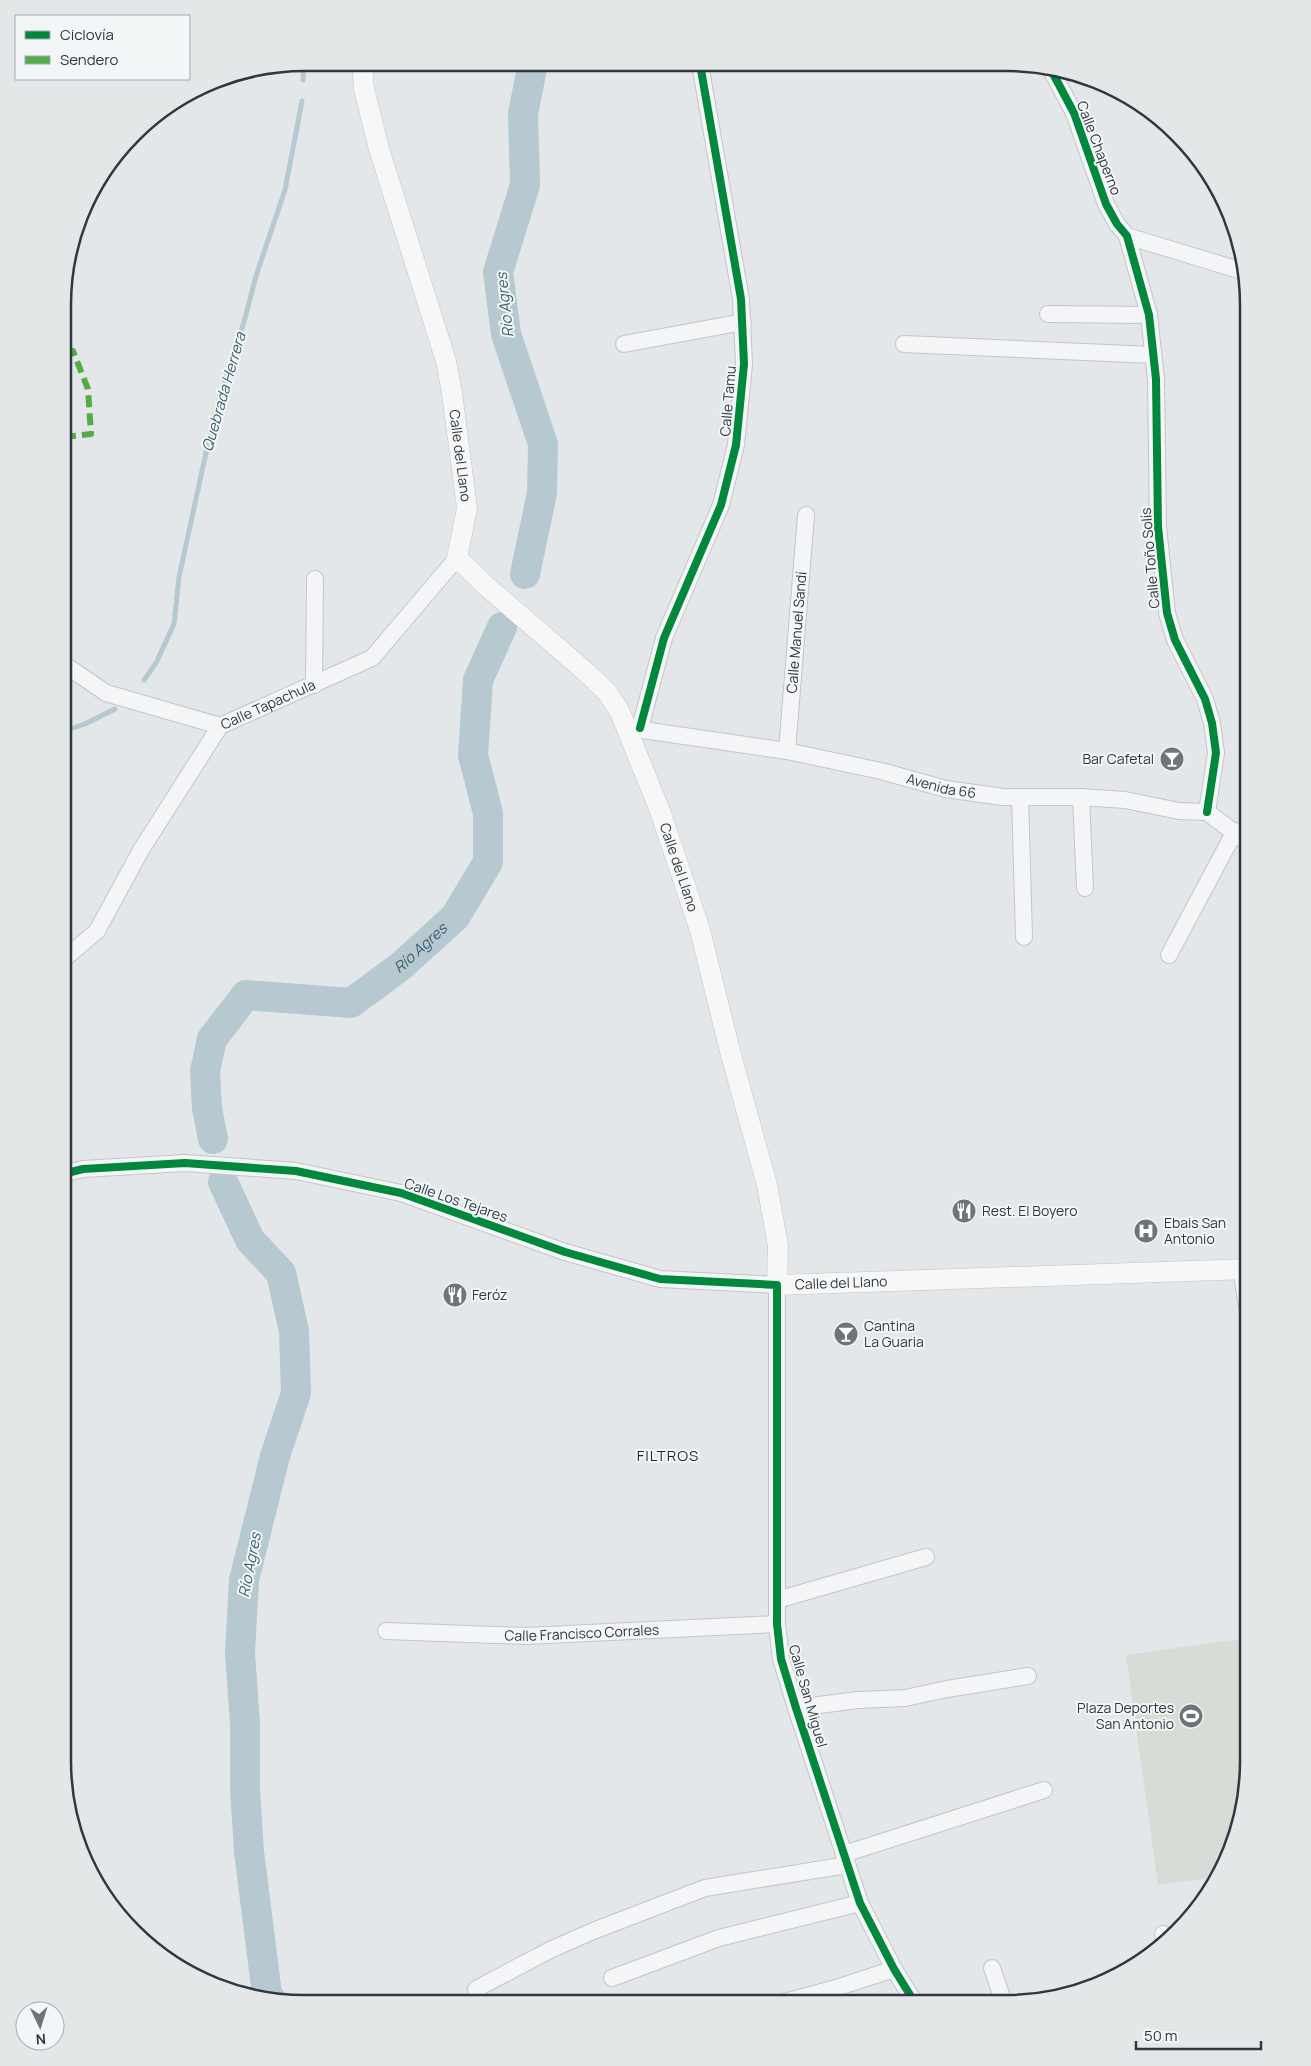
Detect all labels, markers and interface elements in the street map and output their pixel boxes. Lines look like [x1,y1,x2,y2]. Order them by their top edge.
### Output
legend [15,15,190,80]
text: Ciclovía [60,24,114,45]
text: Sendero [60,49,119,70]
street label: Calle Chaperno [1073,98,1126,198]
water label: Río Agres [491,270,518,339]
water label: Quebrada Herrera [196,329,251,454]
street label: Calle Tamu [715,365,740,437]
street label: Calle del Llano [445,408,476,503]
street label: Calle Toño Solís [1136,507,1163,609]
street label: Calle Manuel Sandí [782,571,810,694]
street label: Calle Tapachula [217,675,318,734]
bar icon: Bar Cafetal [1159,746,1185,772]
place label: Bar Cafetal [1082,749,1154,768]
street label: Avenida 66 [904,768,977,802]
street label: Calle del Llano [656,820,703,914]
water label: Río Agres [390,917,452,978]
street label: Calle Los Tejares [402,1173,510,1226]
restaurant icon: Rest. El Boyero [951,1198,977,1224]
place label: Rest. El Boyero [982,1201,1077,1220]
place label: Ebais San Antonio [1164,1213,1226,1248]
hospital icon: Ebais San Antonio [1133,1218,1159,1244]
street label: Calle del Llano [794,1271,888,1293]
restaurant icon: Feróz [442,1282,468,1308]
place label: Feróz [472,1285,507,1304]
place label: Cantina La Guaria [864,1316,924,1351]
bar icon: Cantina La Guaria [833,1321,859,1347]
district label: FILTROS [637,1445,699,1466]
water label: Río Agres [233,1530,266,1599]
street label: Calle Francisco Corrales [504,1620,660,1645]
street label: Calle San Miguel [785,1642,832,1749]
place label: Plaza Deportes San Antonio [1077,1698,1174,1733]
sports icon: Plaza Deportes San Antonio [1178,1703,1204,1729]
north arrow [15,2001,65,2051]
scale bar [1136,2018,1261,2050]
text: 50 m [1144,2025,1178,2046]
text: N [35,2030,47,2049]

